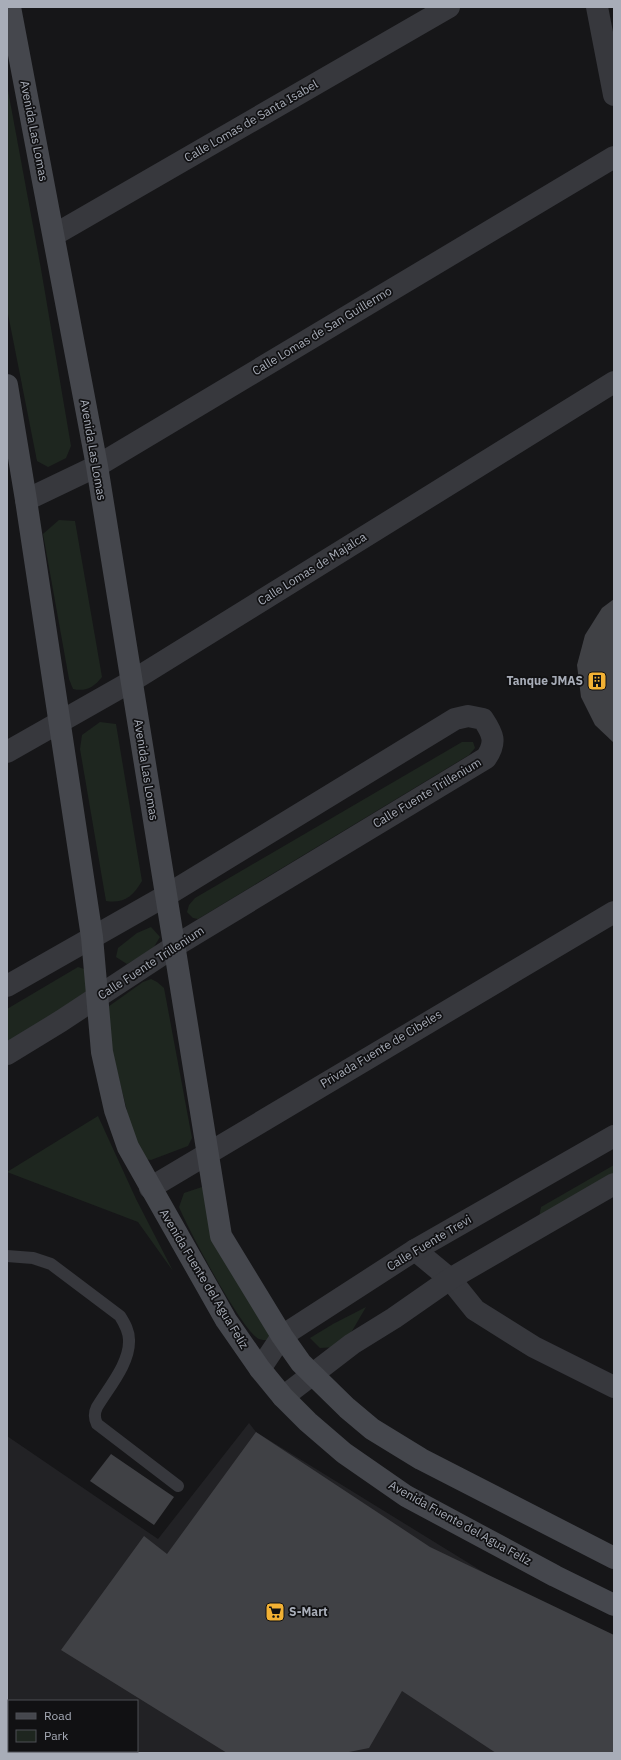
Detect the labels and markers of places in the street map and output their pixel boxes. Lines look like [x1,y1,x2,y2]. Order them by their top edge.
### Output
building icon: Tanque JMAS [586,670,608,692]
place label: Tanque JMAS [507,673,583,688]
supermarket icon: S-Mart [264,1601,286,1623]
place label: S-Mart [289,1604,328,1619]

